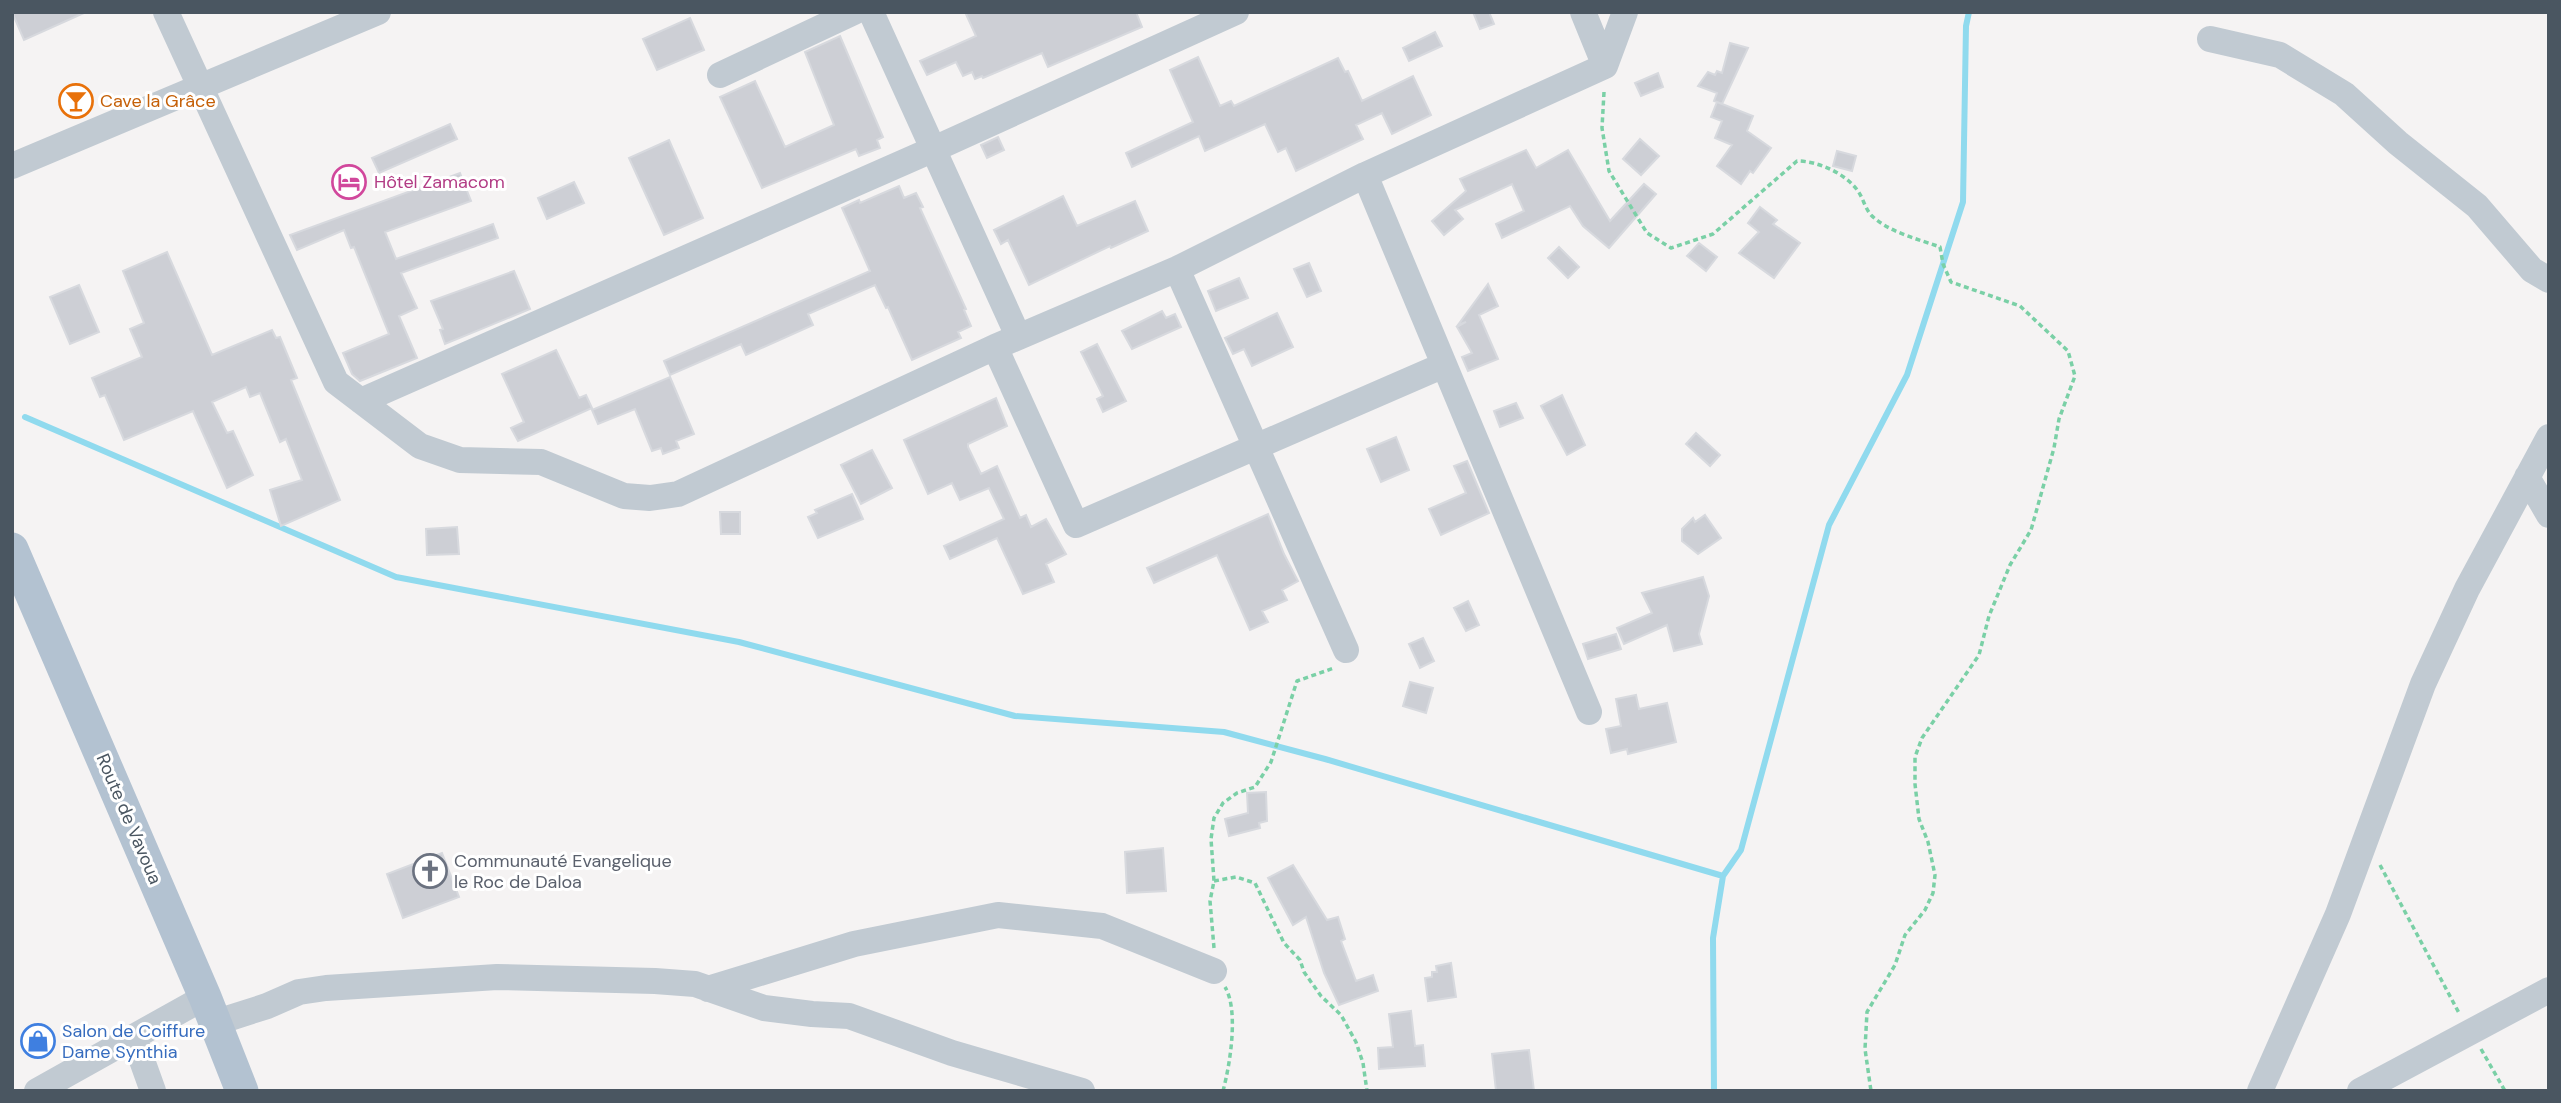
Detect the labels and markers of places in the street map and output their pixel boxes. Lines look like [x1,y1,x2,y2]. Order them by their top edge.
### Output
bar icon: Cave la Grâce [57,82,95,120]
place label: Cave la Grâce [100,89,216,113]
hotel icon: Hôtel Zamacom [330,163,368,201]
place label: Hôtel Zamacom [374,170,505,194]
place label: Communauté Evangelique le Roc de Daloa [454,849,672,894]
church icon: Communauté Evangelique le Roc de Daloa [411,852,449,890]
place label: Salon de Coiffure Dame Synthia [62,1019,205,1064]
shop icon: Salon de Coiffure Dame Synthia [19,1022,57,1060]

